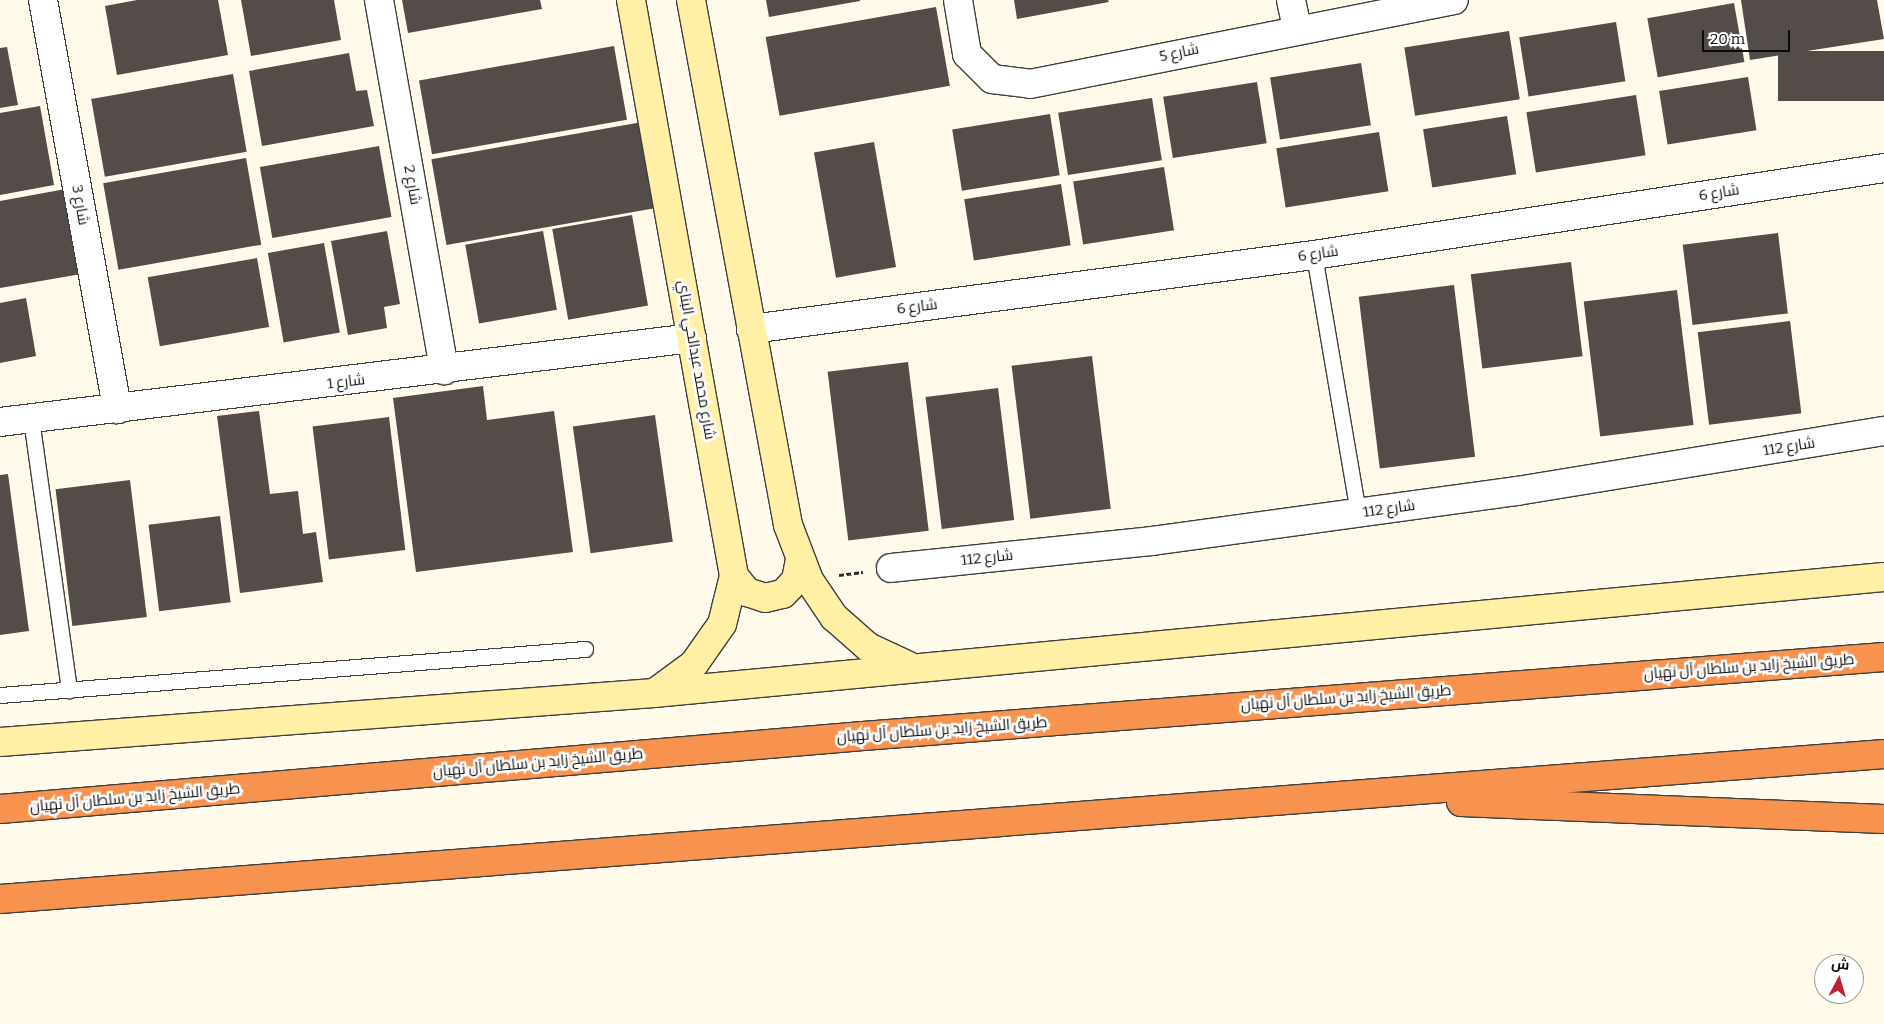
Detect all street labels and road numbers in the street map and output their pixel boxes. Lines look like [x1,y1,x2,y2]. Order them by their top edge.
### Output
street label: شارع 5 [1158,40,1200,66]
street label: شارع 2 [400,164,424,206]
street label: شارع 6 [1697,181,1741,205]
street label: شارع 3 [68,183,92,227]
street label: شارع 6 [1297,242,1339,266]
street label: شارع محمد عبدالحي البناي [673,279,719,441]
street label: شارع 6 [896,296,938,318]
street label: شارع 1 [326,371,366,393]
street label: شارع 112 [1762,434,1816,460]
street label: شارع 112 [1362,496,1416,522]
street label: شارع 112 [960,546,1014,570]
street label: طريق الشيخ زايد بن سلطان آل نهيان [1643,651,1855,683]
street label: طريق الشيخ زايد بن سلطان آل نهيان [1240,682,1452,714]
street label: طريق الشيخ زايد بن سلطان آل نهيان [836,714,1048,746]
street label: طريق الشيخ زايد بن سلطان آل نهيان [432,745,644,781]
street label: طريق الشيخ زايد بن سلطان آل نهيان [29,780,241,816]

